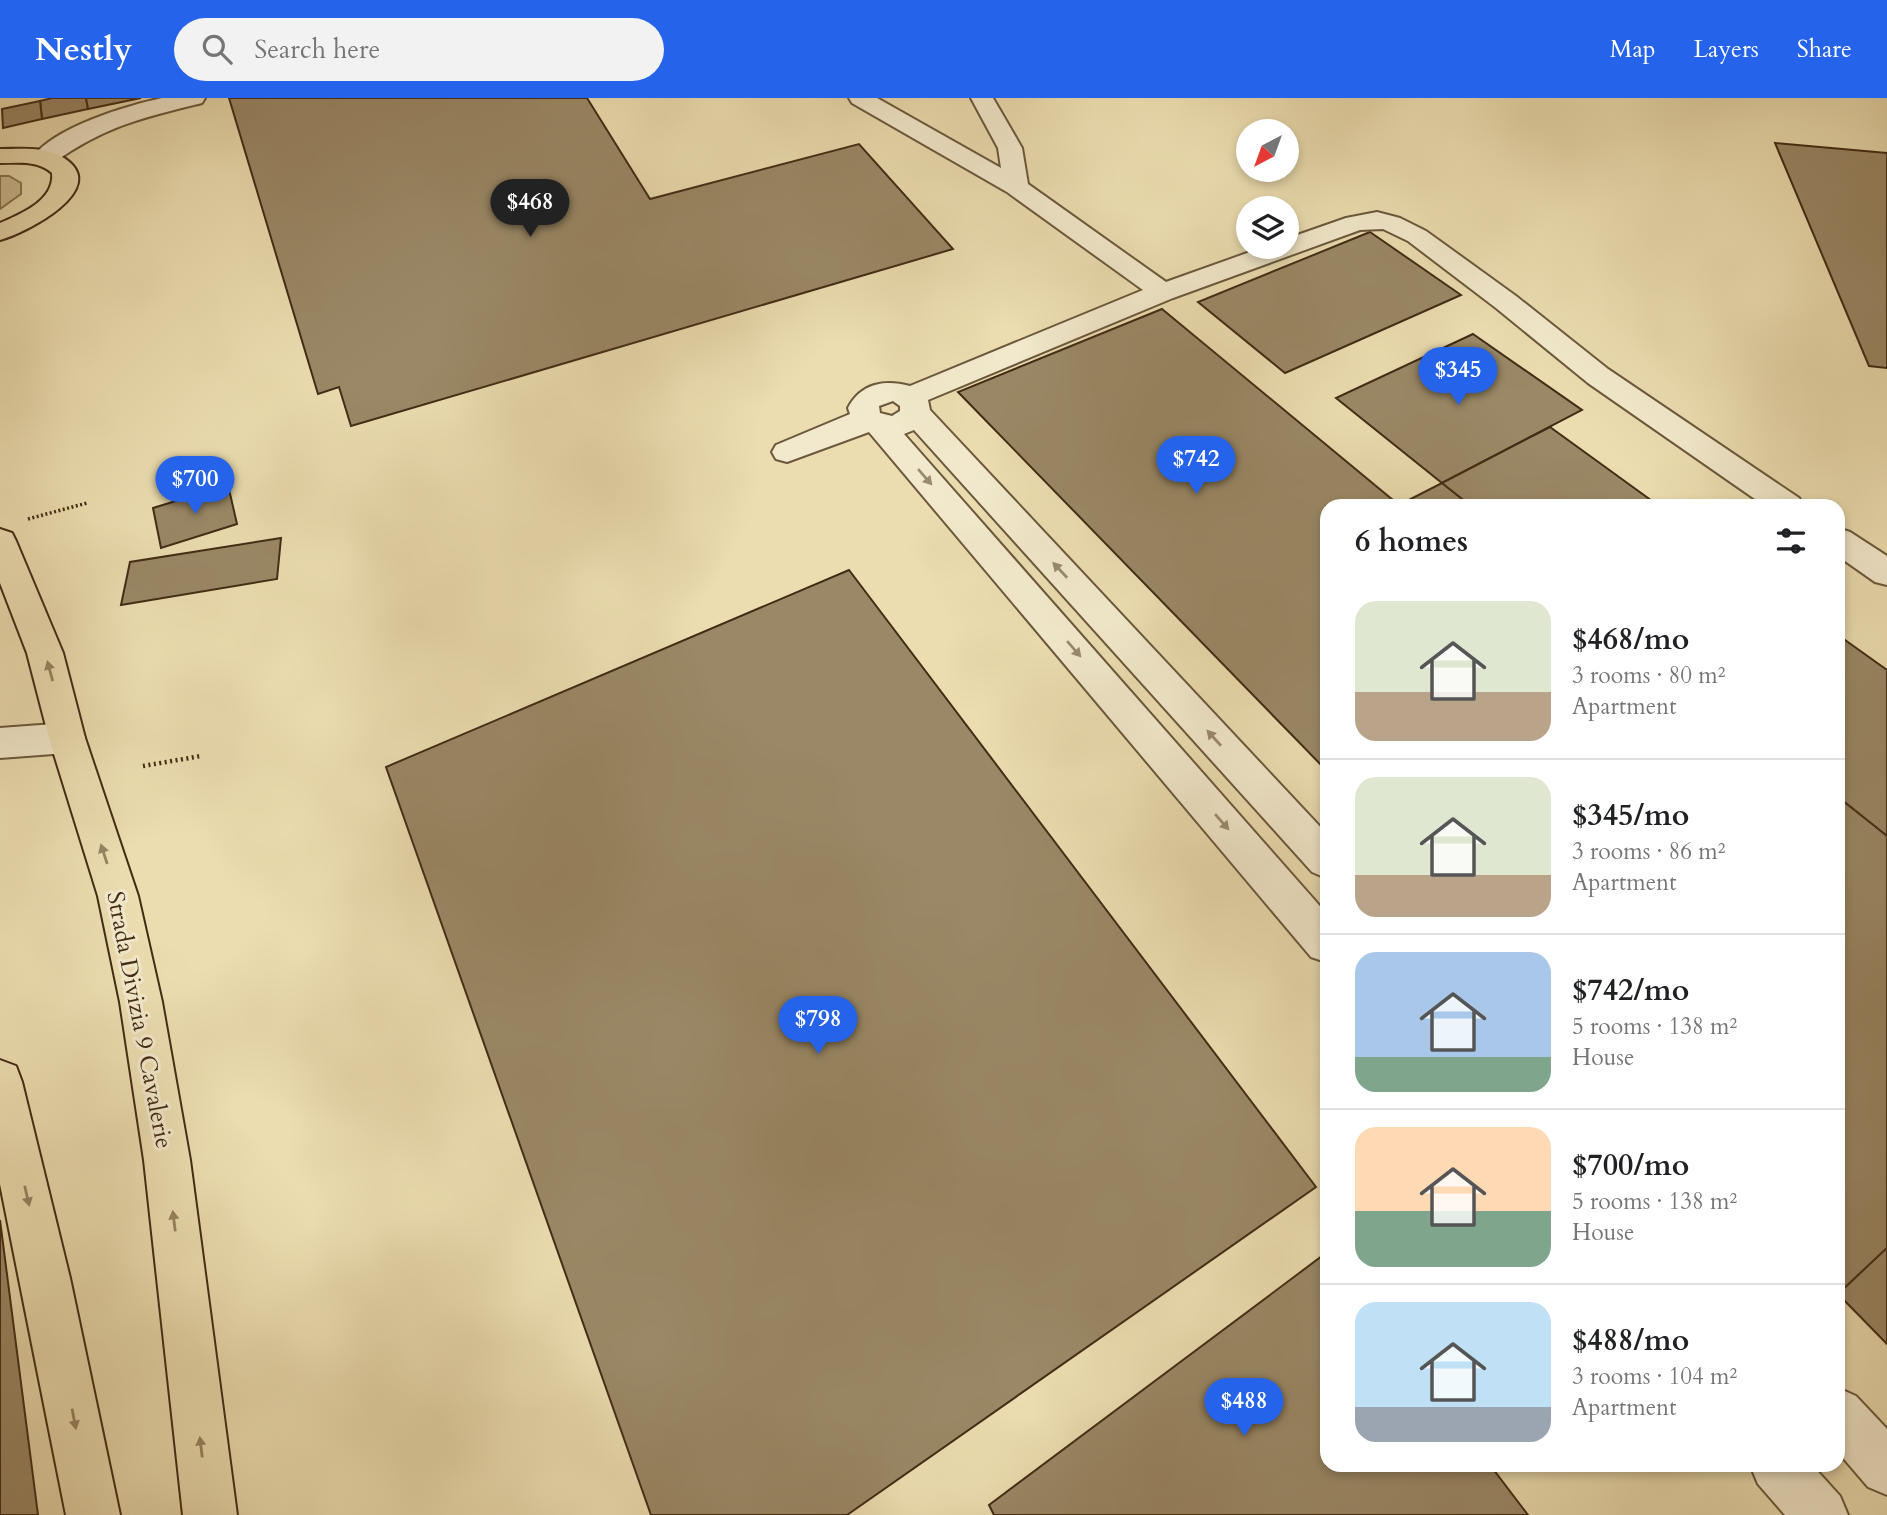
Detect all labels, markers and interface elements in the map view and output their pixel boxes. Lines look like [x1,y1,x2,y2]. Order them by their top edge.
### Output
search box [174,18,664,81]
text: Nestly [35,27,132,72]
icon: search [198,30,236,68]
text: Search here [254,32,380,67]
text: Map [1610,33,1656,66]
text: Layers [1694,33,1759,66]
text: Share [1797,33,1852,66]
north arrow [1236,119,1298,182]
map controls [1236,119,1299,259]
pin: $468 [489,180,571,239]
text: $468 [506,186,554,217]
button: layers [1236,196,1299,259]
pin: $345 [1417,348,1499,407]
text: $345 [1434,354,1482,385]
pin: $742 [1155,436,1237,496]
text: $742 [1172,443,1220,474]
pin: $700 [154,456,236,516]
text: $700 [171,463,219,494]
one-way arrow [917,469,932,486]
text: 6 homes [1355,521,1468,562]
icon: filters [1772,522,1810,560]
one-way arrow [1053,562,1069,579]
text: $468/mo [1572,619,1689,660]
icon: home [1411,629,1495,713]
one-way arrow [1066,641,1081,658]
one-way arrow [44,660,55,682]
text: 3 rooms · 80 m² [1572,660,1725,691]
text: Apartment [1572,691,1676,722]
one-way arrow [1206,729,1222,747]
text: $345/mo [1572,795,1689,836]
icon: home [1411,805,1495,889]
one-way arrow [1214,813,1229,830]
text: 3 rooms · 86 m² [1572,836,1725,867]
one-way arrow [98,843,109,864]
text: Apartment [1572,867,1676,898]
street label: Strada Divizia 9 Cavalerie [98,889,181,1151]
text: $742/mo [1572,970,1689,1011]
icon: home [1411,980,1495,1064]
pin: $798 [777,996,859,1056]
text: $798 [794,1003,842,1034]
text: 5 rooms · 138 m² [1572,1011,1737,1042]
text: House [1572,1042,1634,1073]
text: $700/mo [1572,1145,1689,1186]
icon: home [1411,1155,1495,1239]
one-way arrow [22,1185,33,1207]
text: 5 rooms · 138 m² [1572,1186,1737,1217]
one-way arrow [169,1210,180,1232]
text: House [1572,1217,1634,1248]
text: $488/mo [1572,1320,1689,1361]
icon: home [1411,1330,1495,1414]
text: 3 rooms · 104 m² [1572,1361,1737,1392]
pin: $488 [1203,1378,1285,1438]
text: $488 [1220,1385,1268,1416]
text: Apartment [1572,1392,1676,1423]
one-way arrow [68,1408,79,1430]
one-way arrow [196,1436,207,1458]

